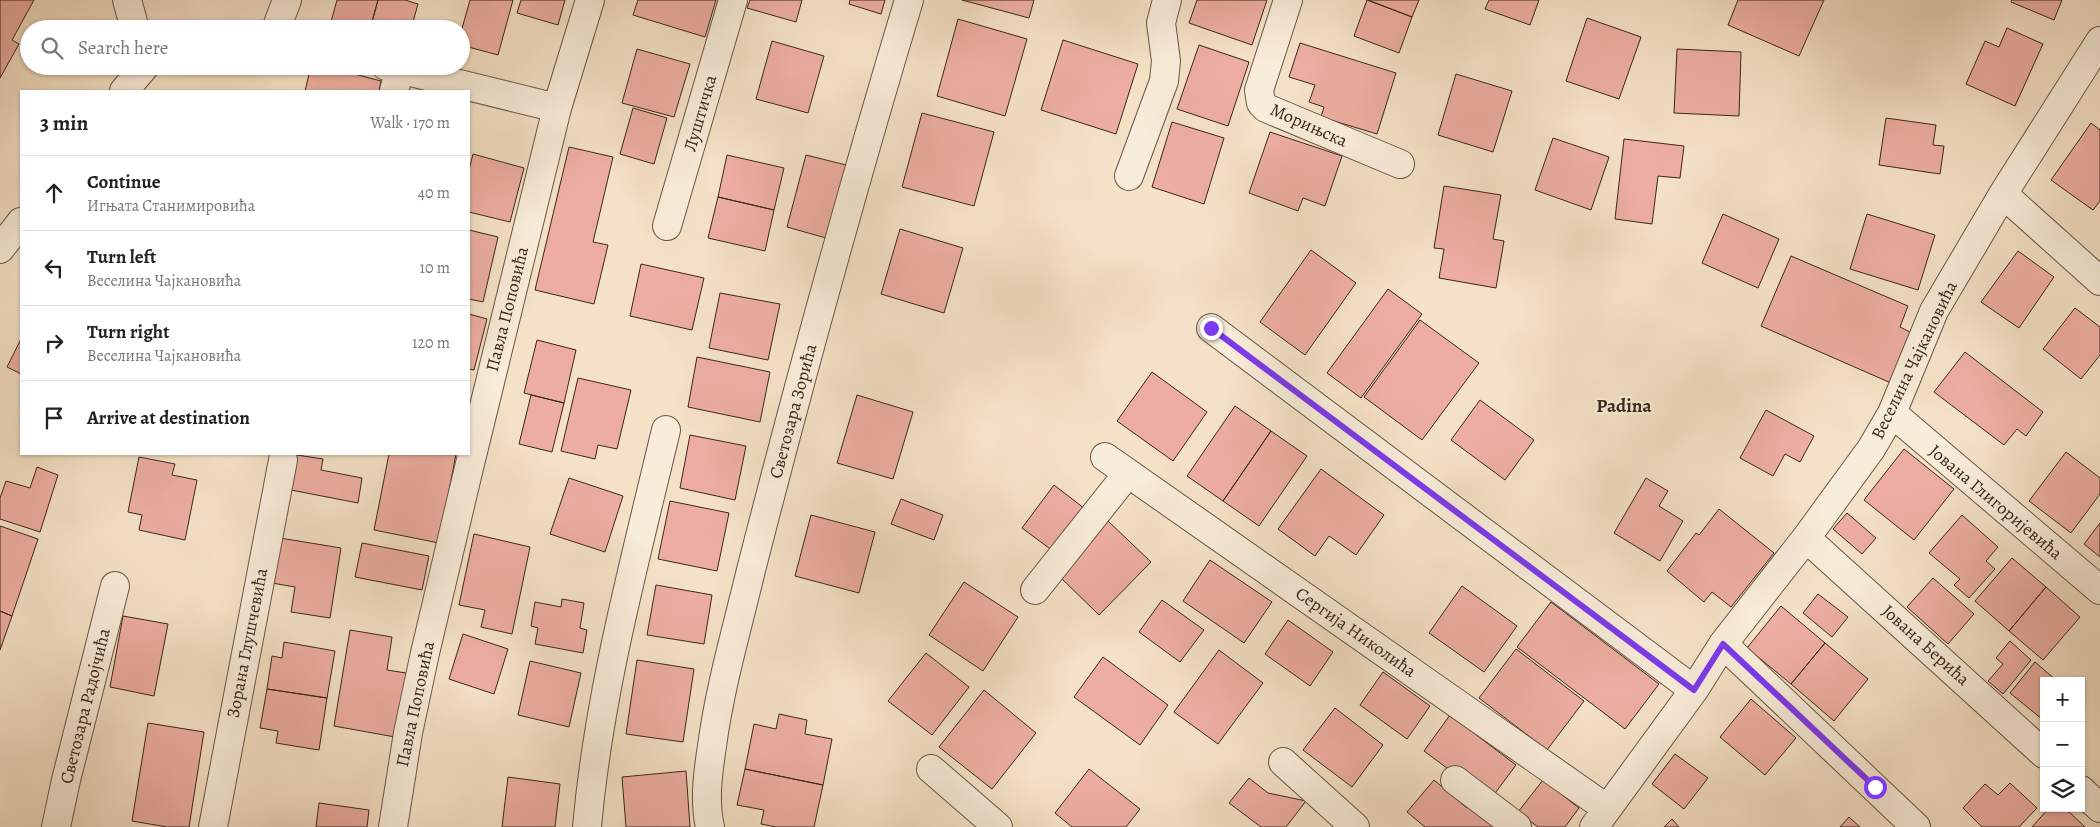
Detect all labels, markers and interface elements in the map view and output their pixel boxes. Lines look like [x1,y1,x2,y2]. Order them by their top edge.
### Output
search box [20,20,470,75]
icon: search [38,34,66,62]
text: Search here [78,35,168,61]
street label: Луштичка [678,71,723,154]
street label: Морињска [1267,97,1352,153]
text: 3 min [40,109,88,137]
text: Walk · 170 m [370,112,450,134]
text: Continue [87,169,161,195]
icon: ahead [40,179,68,207]
text: 40 m [418,182,450,204]
text: Игњата Станимировића [87,195,255,217]
street label: Павла Поповића [480,243,534,374]
text: Turn left [87,244,156,270]
icon: left [40,254,68,282]
text: 10 m [420,257,450,279]
text: Веселина Чајкановића [87,270,241,292]
street label: Веселина Чајкановића [1865,276,1963,443]
route end [1200,317,1223,340]
text: Turn right [87,319,169,345]
icon: right [40,329,68,357]
text: 120 m [412,332,450,354]
street label: Светозара Зорића [763,340,823,481]
text: Веселина Чајкановића [87,345,241,367]
district label: Padina [1596,393,1652,419]
icon: arrive [40,404,68,432]
text: Arrive at destination [87,405,250,431]
street label: Јована Глигоријевића [1924,439,2068,565]
street label: Зорана Глушчевића [221,565,273,720]
street label: Сергија Николића [1291,581,1422,683]
street label: Јована Берића [1877,599,1976,691]
street label: Светозара Радојчића [54,625,116,786]
street label: Павла Поповића [390,638,440,769]
map controls [2040,677,2085,812]
button: + [2040,677,2085,722]
button: − [2040,722,2085,767]
button: layers [2040,767,2085,812]
route start [1864,776,1887,799]

